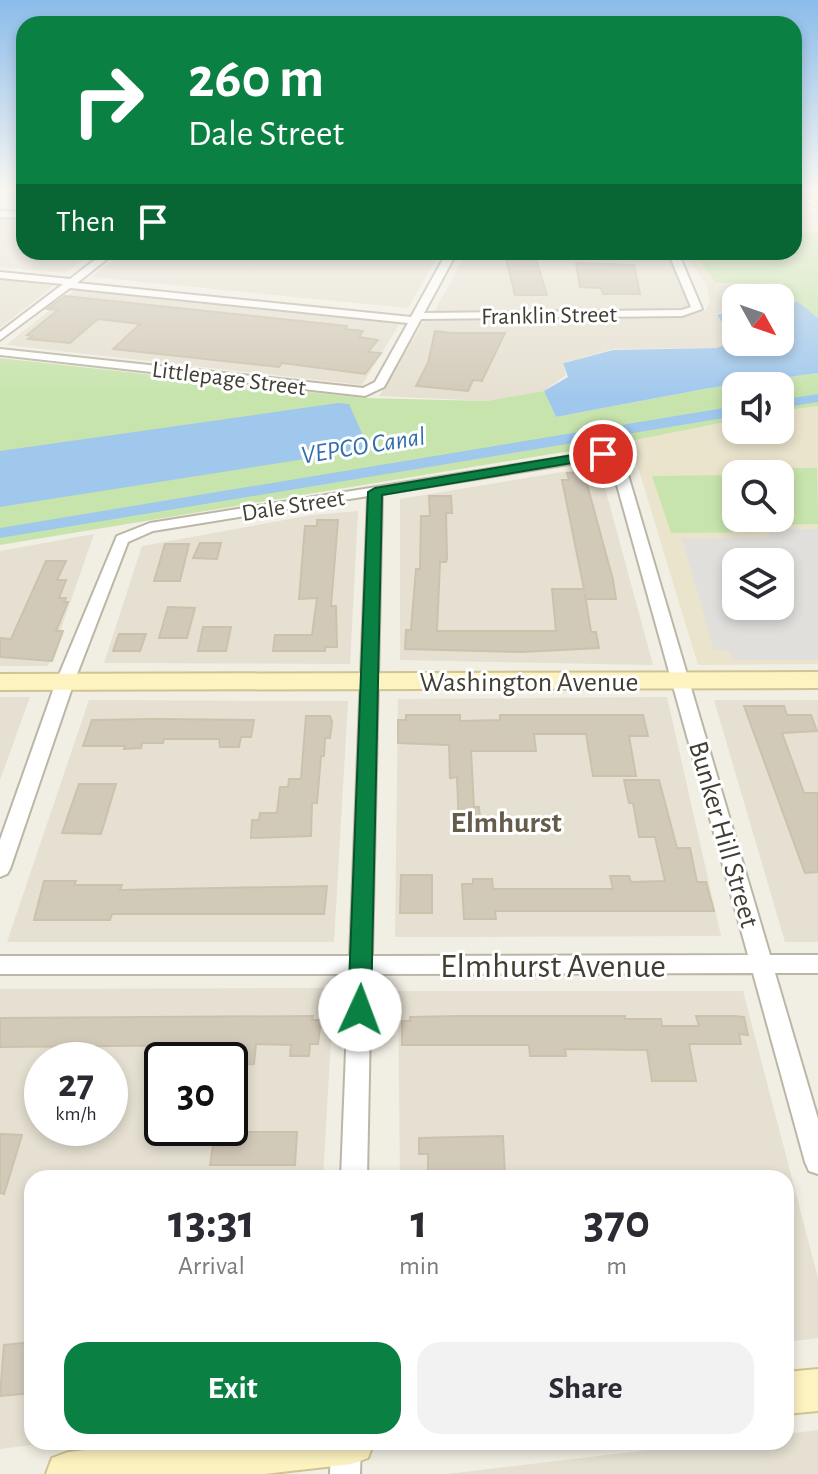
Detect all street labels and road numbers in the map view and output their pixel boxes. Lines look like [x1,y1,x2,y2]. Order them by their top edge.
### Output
street label: Franklin Street [481,303,617,329]
street label: Littlepage Street [151,358,307,400]
street label: Dale Street [240,486,347,526]
street label: Washington Avenue [420,669,638,697]
street label: Bunker Hill Street [683,738,763,931]
street label: Elmhurst Avenue [440,950,666,984]

